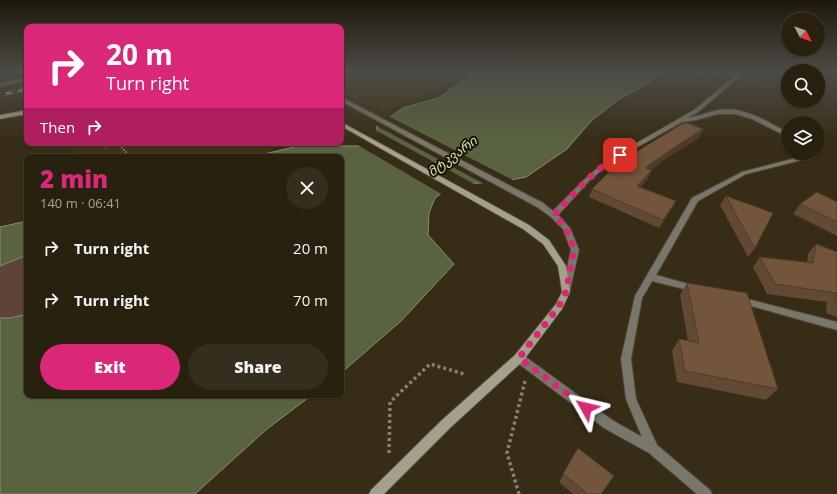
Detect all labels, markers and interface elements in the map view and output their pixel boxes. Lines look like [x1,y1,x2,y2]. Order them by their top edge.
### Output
north arrow [781,12,825,56]
map controls [781,12,825,160]
text: 20 m [106,35,173,73]
icon: right [40,40,92,92]
button: search [781,64,825,108]
text: Turn right [106,71,189,95]
icon: right [83,116,105,138]
button: layers [781,116,825,160]
text: Then [40,117,75,137]
water label: მტკვარი [424,131,481,180]
pin [603,138,637,172]
icon: arrive [609,144,631,166]
text: 2 min [40,162,108,195]
button: close [286,167,328,209]
text: 140 m · 06:41 [40,194,121,212]
icon: right [40,237,62,259]
text: Turn right [74,238,149,258]
text: 20 m [293,238,328,258]
icon: right [40,289,62,311]
text: Turn right [74,290,149,310]
text: 70 m [293,290,328,310]
button: Exit [40,344,180,390]
button: Share [188,344,328,390]
position arrow [565,387,607,429]

